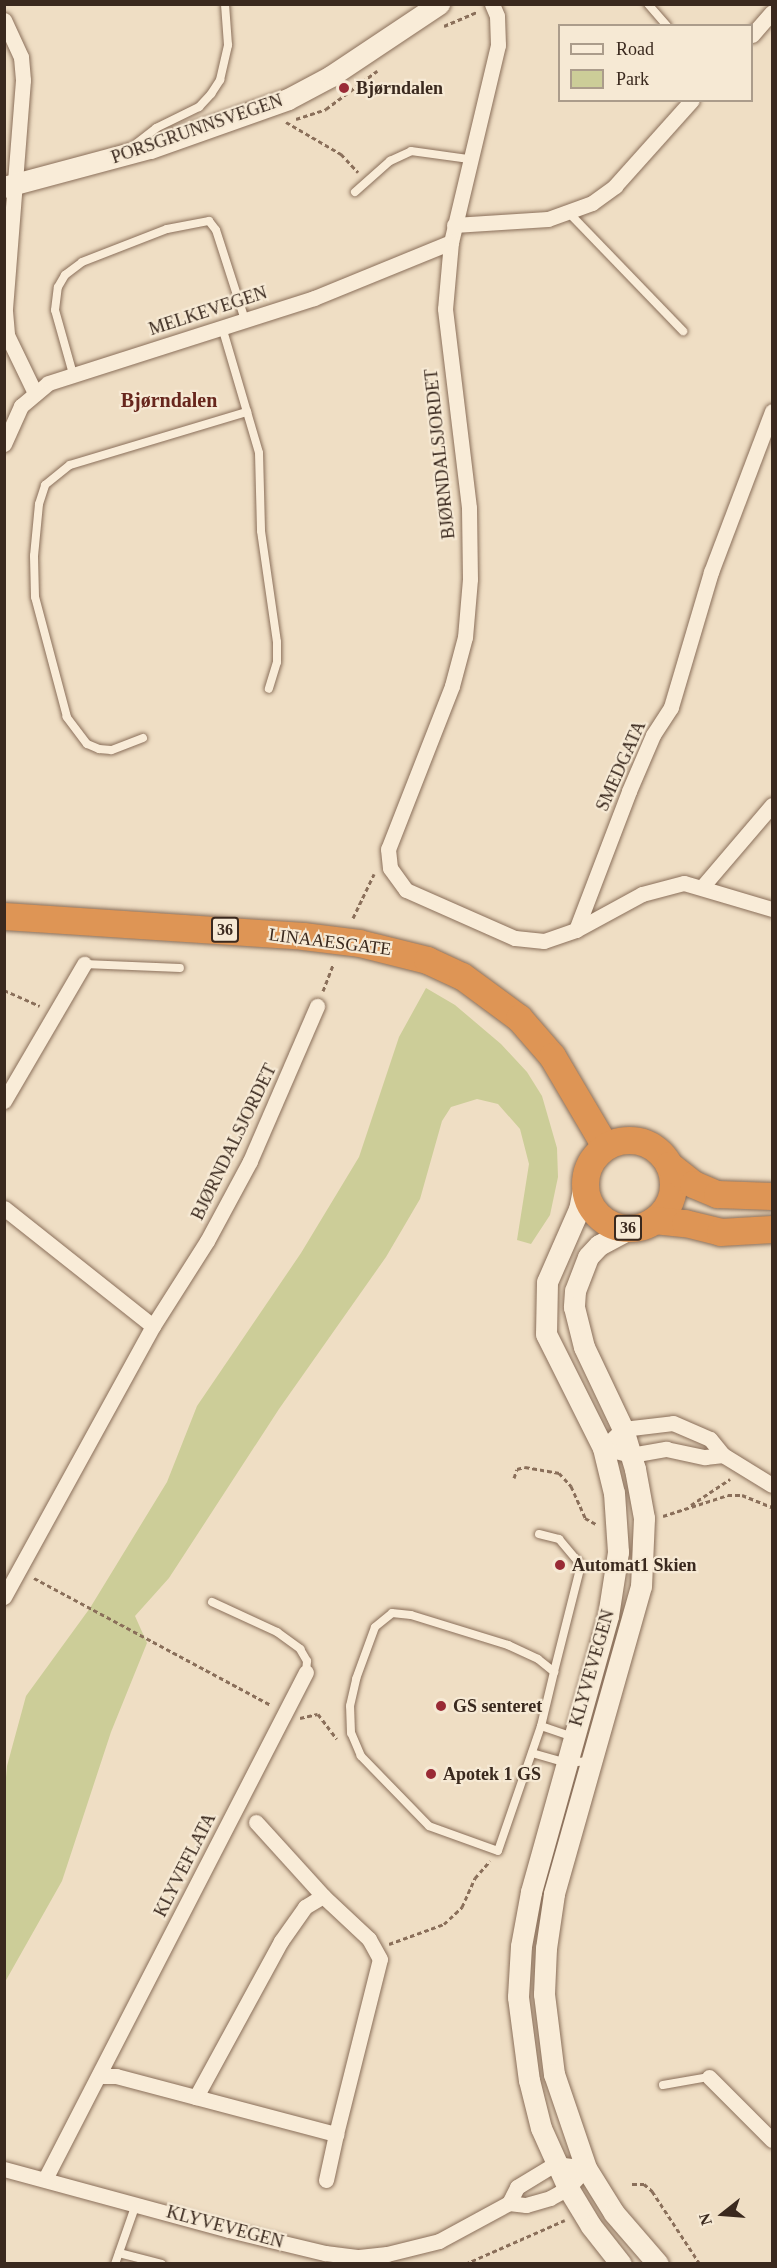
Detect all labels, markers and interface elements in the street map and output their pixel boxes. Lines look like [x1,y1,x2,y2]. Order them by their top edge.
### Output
legend [558,24,753,102]
text: Road [616,39,654,59]
text: Park [616,69,649,89]
place label: Bjørndalen [356,77,443,99]
marker: Bjørndalen [337,81,351,95]
street label: PORSGRUNNSVEGEN [108,89,286,169]
street label: MELKEVEGEN [146,282,270,340]
street label: BJØRNDALSJORDET [420,368,460,540]
district label: Bjørndalen [121,388,217,412]
street label: SMEDGATA [591,717,651,815]
road number: 36 [210,917,240,943]
street label: LINAAESGATE [268,924,392,960]
street label: BJØRNDALSJORDET [187,1060,281,1224]
road number: 36 [613,1215,643,1241]
place label: Automat1 Skien [572,1554,697,1576]
marker: Automat1 Skien [553,1558,567,1572]
street label: KLYVEVEGEN [565,1607,619,1729]
place label: GS senteret [453,1695,542,1717]
marker: GS senteret [434,1699,448,1713]
place label: Apotek 1 GS [443,1763,541,1785]
marker: Apotek 1 GS [424,1767,438,1781]
street label: KLYVEFLATA [150,1809,220,1921]
north arrow [693,2184,753,2244]
street label: KLYVEVEGEN [164,2201,286,2253]
text: N [695,2211,715,2227]

